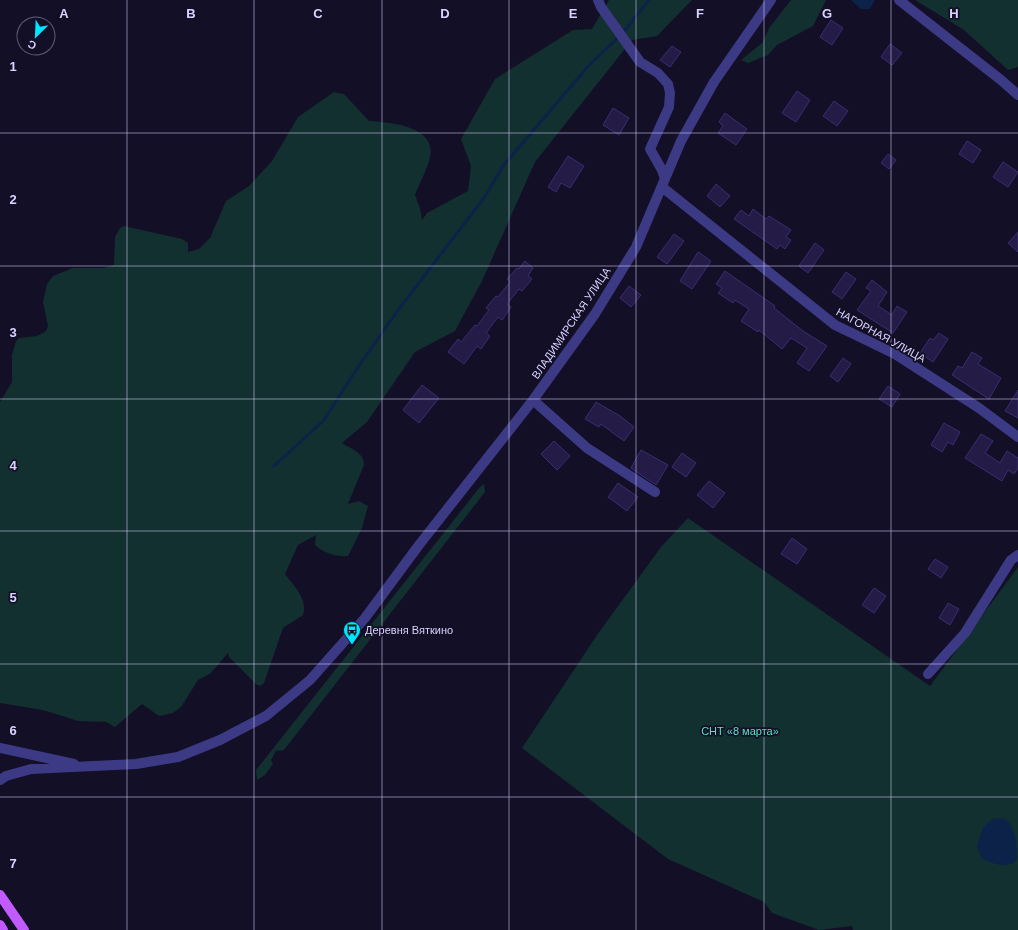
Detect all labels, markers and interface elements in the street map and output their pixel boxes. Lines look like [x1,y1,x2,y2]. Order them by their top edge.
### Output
text: A [59,6,69,21]
text: B [186,6,196,21]
text: C [313,6,323,21]
text: D [440,6,450,21]
text: E [569,6,578,21]
text: F [696,6,704,21]
text: G [822,6,832,21]
text: H [949,6,959,21]
north arrow [16,16,56,56]
text: С [26,38,38,52]
text: 1 [9,59,17,74]
text: 2 [9,192,17,207]
street label: ВЛАДИМИРСКАЯ УЛИЦА [529,265,613,381]
street label: НАГОРНАЯ УЛИЦА [834,306,928,365]
text: 3 [9,325,17,340]
text: 4 [9,458,17,473]
text: 5 [9,590,17,605]
bus stop icon: Деревня Вяткино [342,620,362,645]
place label: Деревня Вяткино [365,624,453,636]
text: 6 [9,723,17,738]
park label: СНТ «8 марта» [701,725,779,737]
text: 7 [9,856,17,871]

